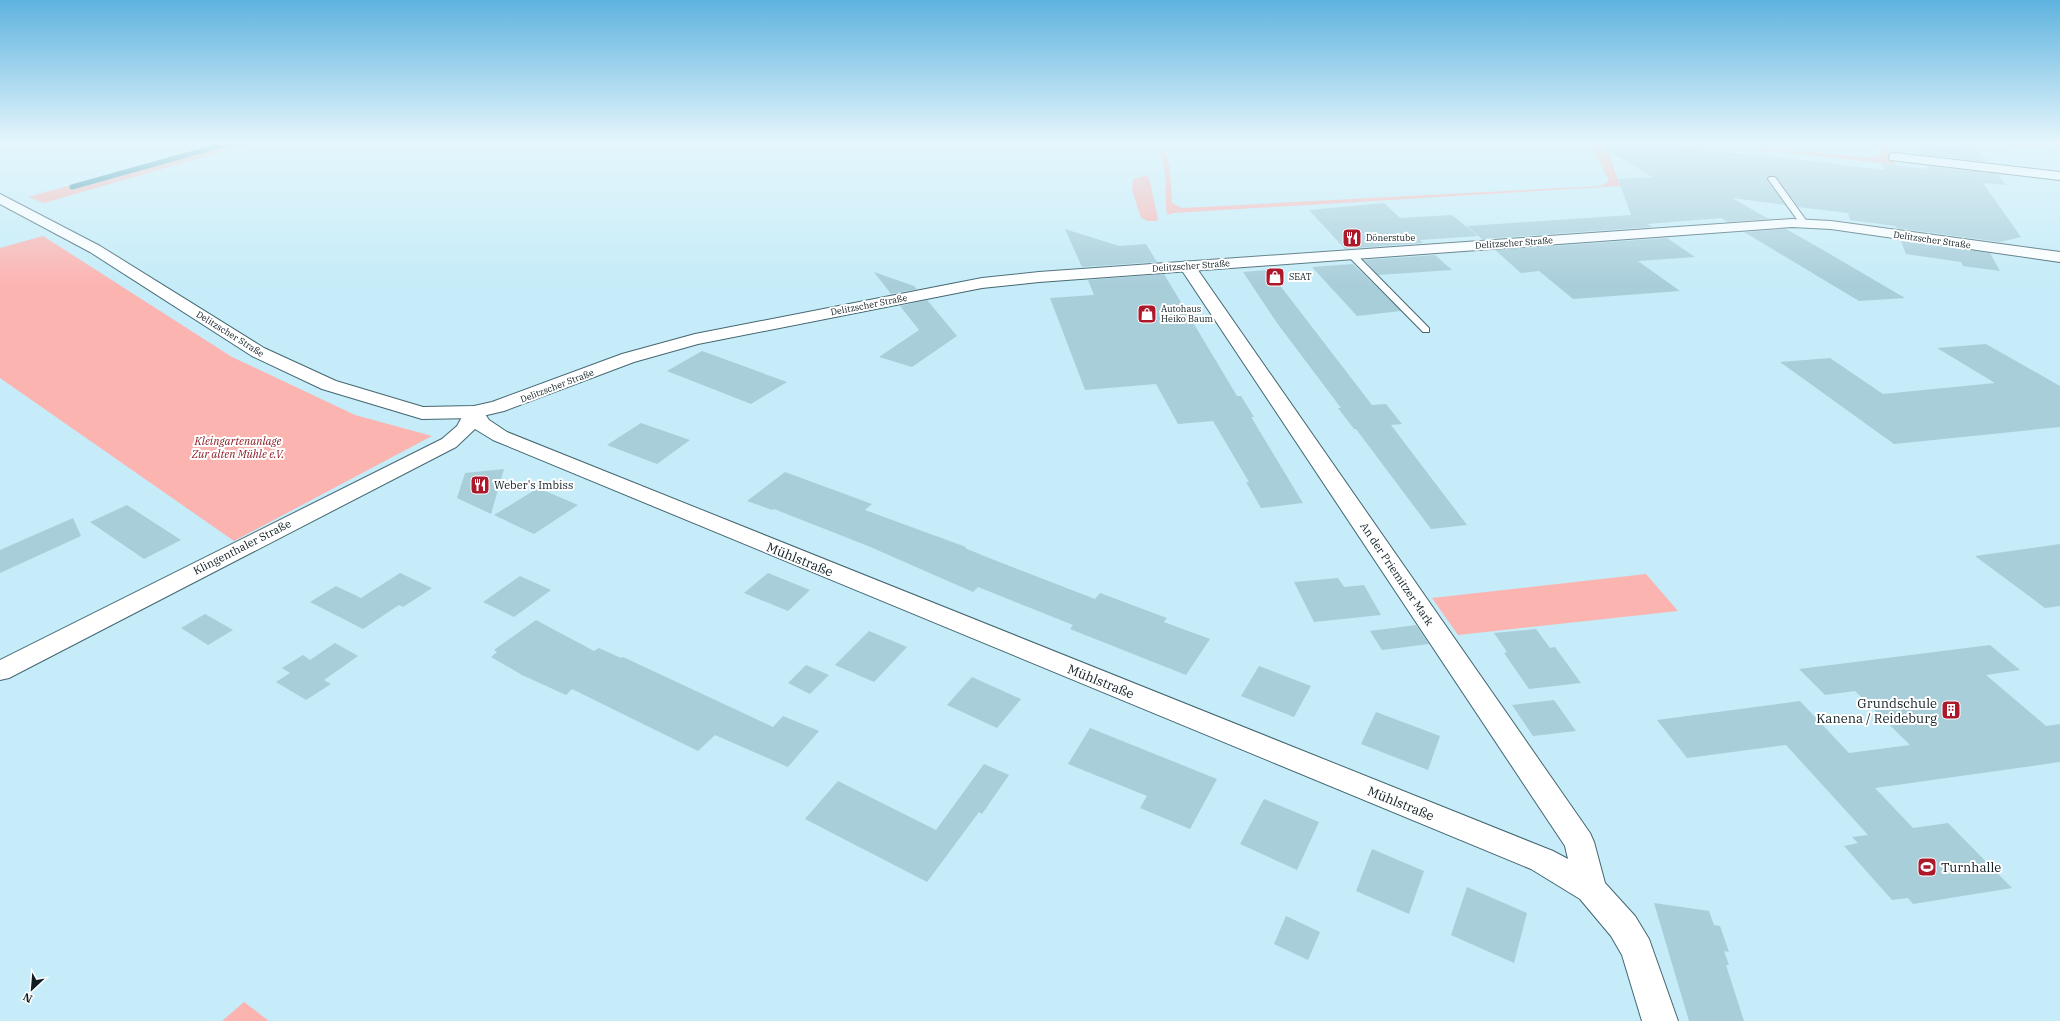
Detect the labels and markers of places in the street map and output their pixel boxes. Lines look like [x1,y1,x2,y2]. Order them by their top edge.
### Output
restaurant icon: Dönerstube [1341,227,1363,249]
place label: Dönerstube [1366,232,1416,243]
shop icon: SEAT [1264,266,1286,288]
place label: SEAT [1289,271,1312,282]
shop icon: Autohaus Heiko Baum [1136,303,1158,325]
place label: Autohaus Heiko Baum [1161,303,1213,324]
restaurant icon: Weber's Imbiss [469,474,491,496]
place label: Weber's Imbiss [494,478,573,492]
place label: Grundschule Kanena / Reideburg [1816,695,1937,727]
building icon: Grundschule Kanena / Reideburg [1940,699,1962,721]
sports icon: Turnhalle [1916,856,1938,878]
place label: Turnhalle [1941,859,2001,876]

